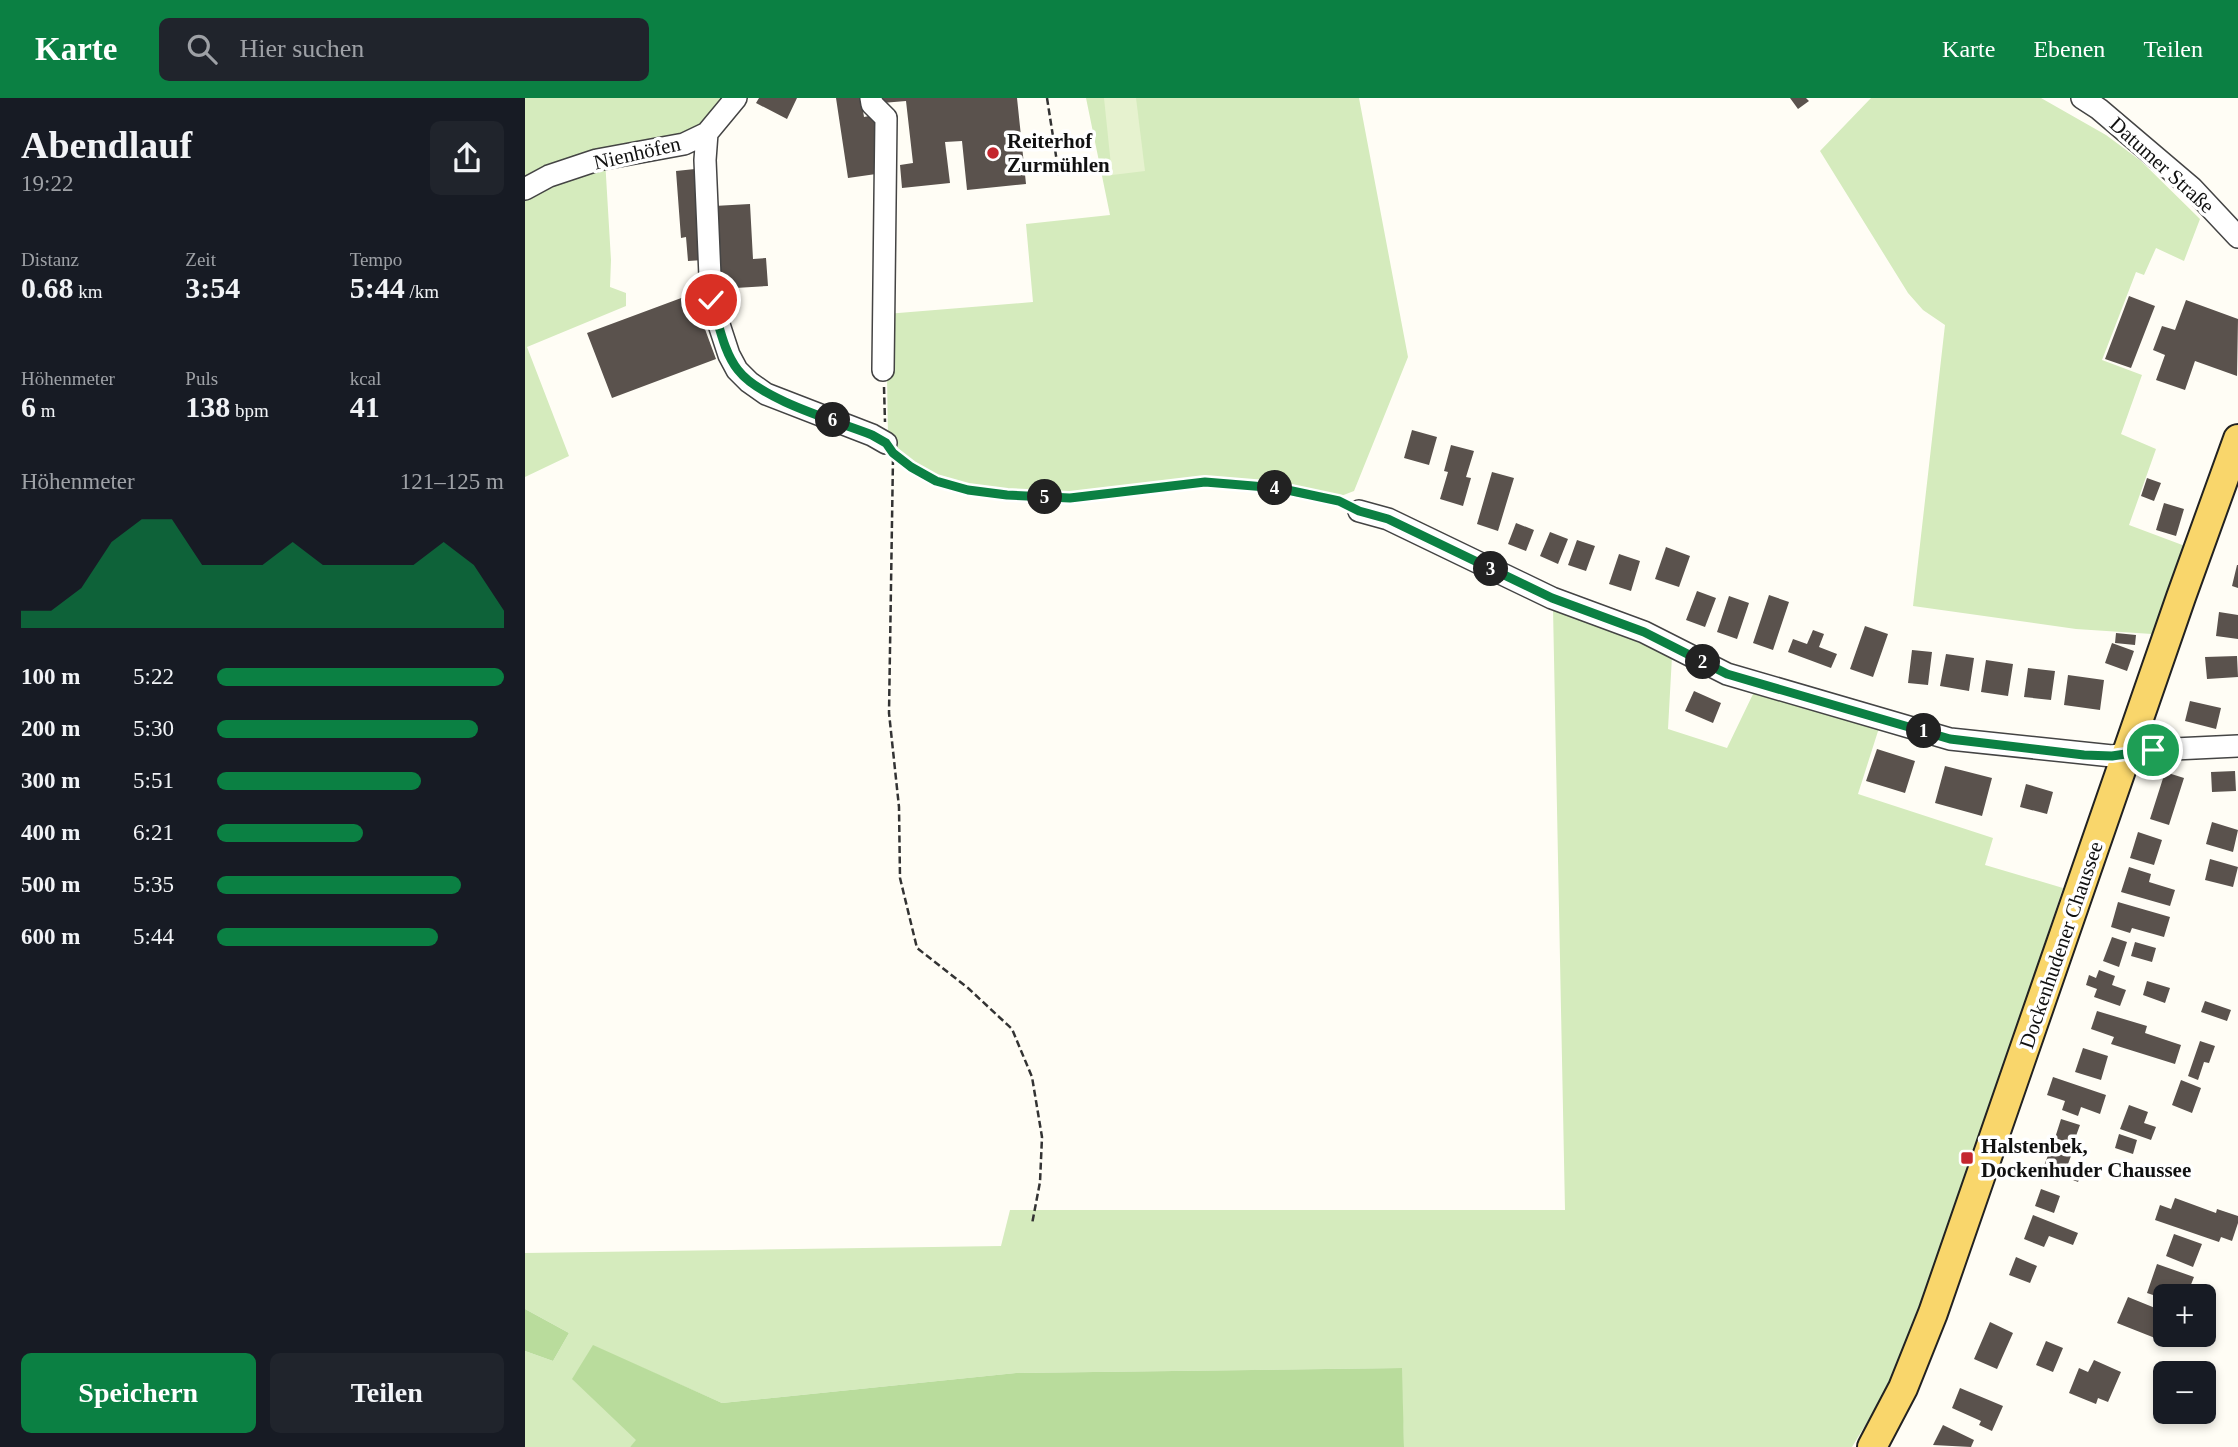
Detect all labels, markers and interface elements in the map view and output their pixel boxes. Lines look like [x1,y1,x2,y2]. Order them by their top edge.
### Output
search box [159,18,649,81]
icon: search [183,30,221,68]
text: Karte [35,31,117,67]
text: Hier suchen [239,34,364,63]
text: Karte [1942,36,1995,62]
text: Ebenen [2033,36,2105,62]
text: Teilen [2143,36,2203,62]
street label: Datumer Straße [2105,112,2219,218]
button: share [430,121,504,195]
text: Abendlauf [21,124,192,166]
place label: Reiterhof Zurmühlen [1007,129,1110,177]
street label: Nienhöfen [591,131,683,175]
marker: Reiterhof Zurmühlen [985,145,1001,161]
text: 19:22 [21,171,73,196]
text: Distanz [21,249,79,270]
text: Zeit [185,249,216,270]
text: Tempo [350,249,402,270]
pin [681,270,741,330]
text: 0.68 [21,271,74,304]
text: 3:54 [185,271,240,304]
text: 5:44 [350,271,405,304]
text: km [74,281,103,302]
text: /km [405,281,439,302]
icon: check [692,281,730,319]
text: Höhenmeter [21,368,115,389]
text: Puls [185,368,218,389]
text: kcal [350,368,381,389]
text: 6 [21,390,36,423]
text: 138 [185,390,230,423]
text: 41 [350,390,380,423]
text: m [36,400,56,421]
text: bpm [230,400,269,421]
pin: 6 [815,402,851,438]
text: 6 [828,409,837,430]
text: Höhenmeter [21,469,135,494]
text: 121–125 m [400,469,504,494]
pin: 4 [1257,470,1293,506]
text: 4 [1270,477,1279,498]
pin: 5 [1028,480,1063,514]
text: 5 [1040,486,1049,507]
pin: 3 [1473,552,1509,587]
text: 3 [1486,558,1495,579]
pin: 2 [1685,644,1721,680]
text: 2 [1698,651,1707,672]
text: 100 m [21,664,80,689]
text: 5:22 [133,664,174,689]
pin: 1 [1907,714,1941,748]
text: 200 m [21,716,80,741]
text: 5:30 [133,716,174,741]
text: 1 [1919,720,1928,741]
pin [2123,720,2183,780]
icon: arrive [2134,731,2172,769]
text: 300 m [21,768,80,793]
text: 5:51 [133,768,174,793]
text: 400 m [21,820,80,845]
text: 6:21 [133,820,174,845]
street label: Dockenhudener Chaussee [2014,838,2108,1052]
text: 500 m [21,872,80,897]
text: 5:35 [133,872,174,897]
text: 600 m [21,924,80,949]
text: 5:44 [133,924,174,949]
place label: Halstenbek, Dockenhuder Chaussee [1981,1134,2191,1182]
marker: Halstenbek, Dockenhuder Chaussee [1959,1150,1975,1166]
map controls [2153,1284,2216,1424]
button: + [2153,1284,2216,1347]
button: Speichern [21,1353,256,1433]
button: Teilen [270,1353,504,1433]
button: − [2153,1361,2216,1424]

